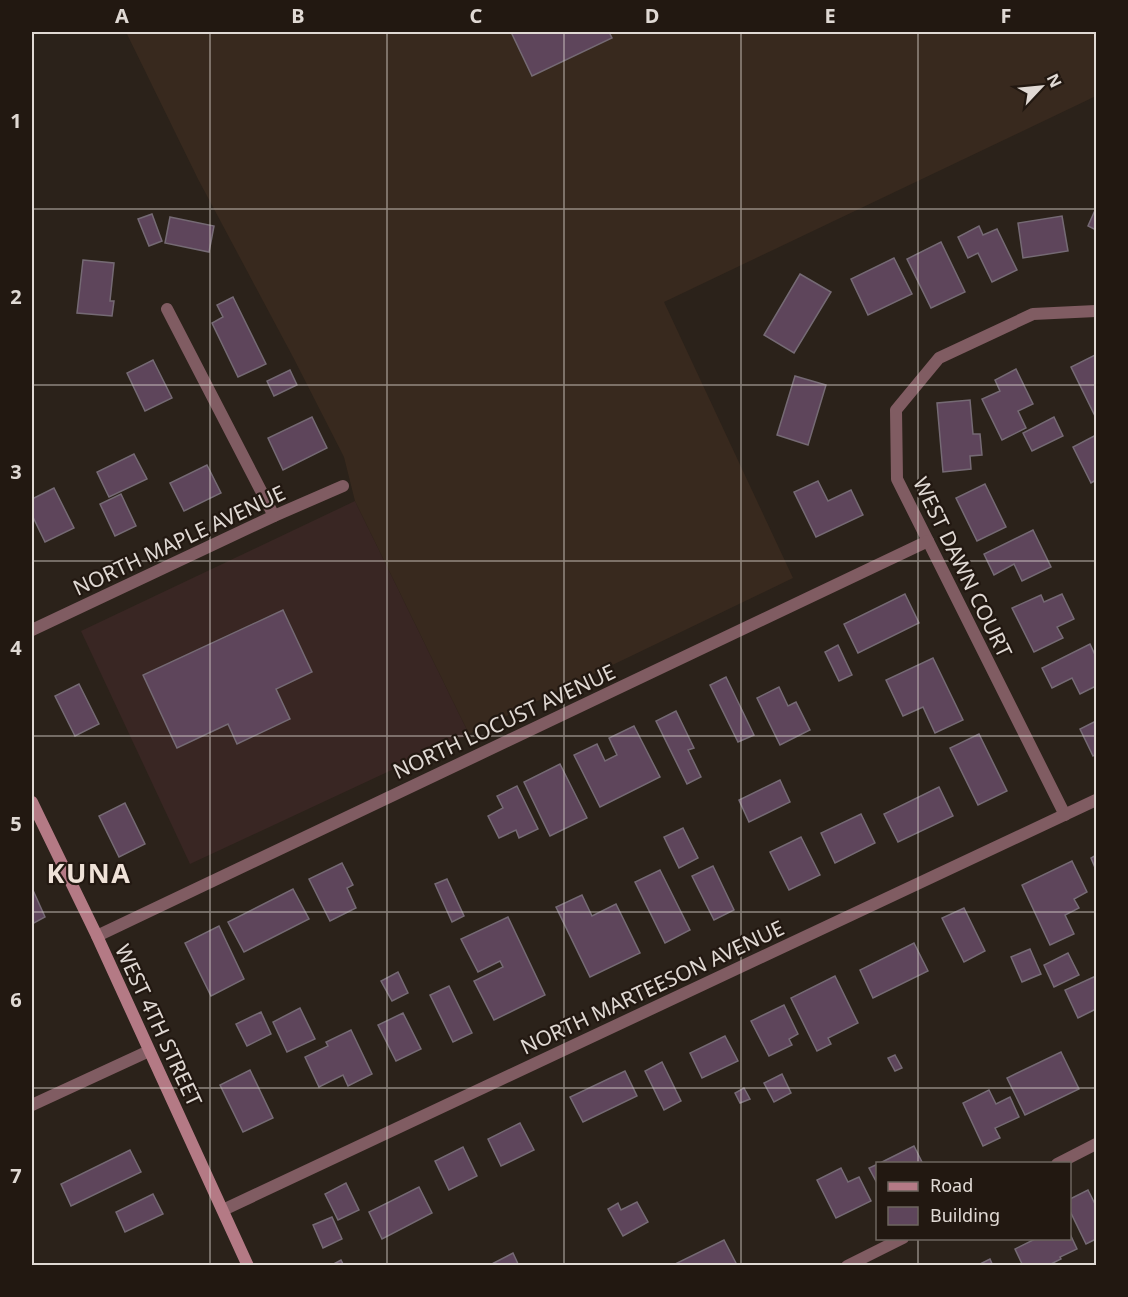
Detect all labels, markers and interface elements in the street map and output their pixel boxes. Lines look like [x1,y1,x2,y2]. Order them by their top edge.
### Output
text: A [115,2,129,29]
text: B [291,2,305,29]
text: C [470,2,483,29]
text: D [645,2,659,29]
text: E [824,2,836,29]
text: F [1001,2,1011,29]
north arrow [1011,57,1071,117]
text: N [1042,70,1067,91]
text: 1 [10,107,22,134]
text: 2 [10,283,22,310]
text: 3 [10,458,22,485]
street label: WEST DAWN COURT [907,472,1019,662]
street label: NORTH MAPLE AVENUE [68,478,290,602]
text: 4 [10,634,22,661]
street label: NORTH LOCUST AVENUE [388,657,620,785]
text: 5 [10,810,22,837]
district label: KUNA [47,854,131,891]
street label: NORTH MARTEESON AVENUE [516,913,788,1061]
street label: WEST 4TH STREET [109,939,209,1111]
text: 6 [10,986,22,1013]
text: 7 [10,1162,22,1189]
legend [876,1162,1071,1240]
text: Road [930,1173,973,1197]
text: Building [930,1203,1000,1227]

